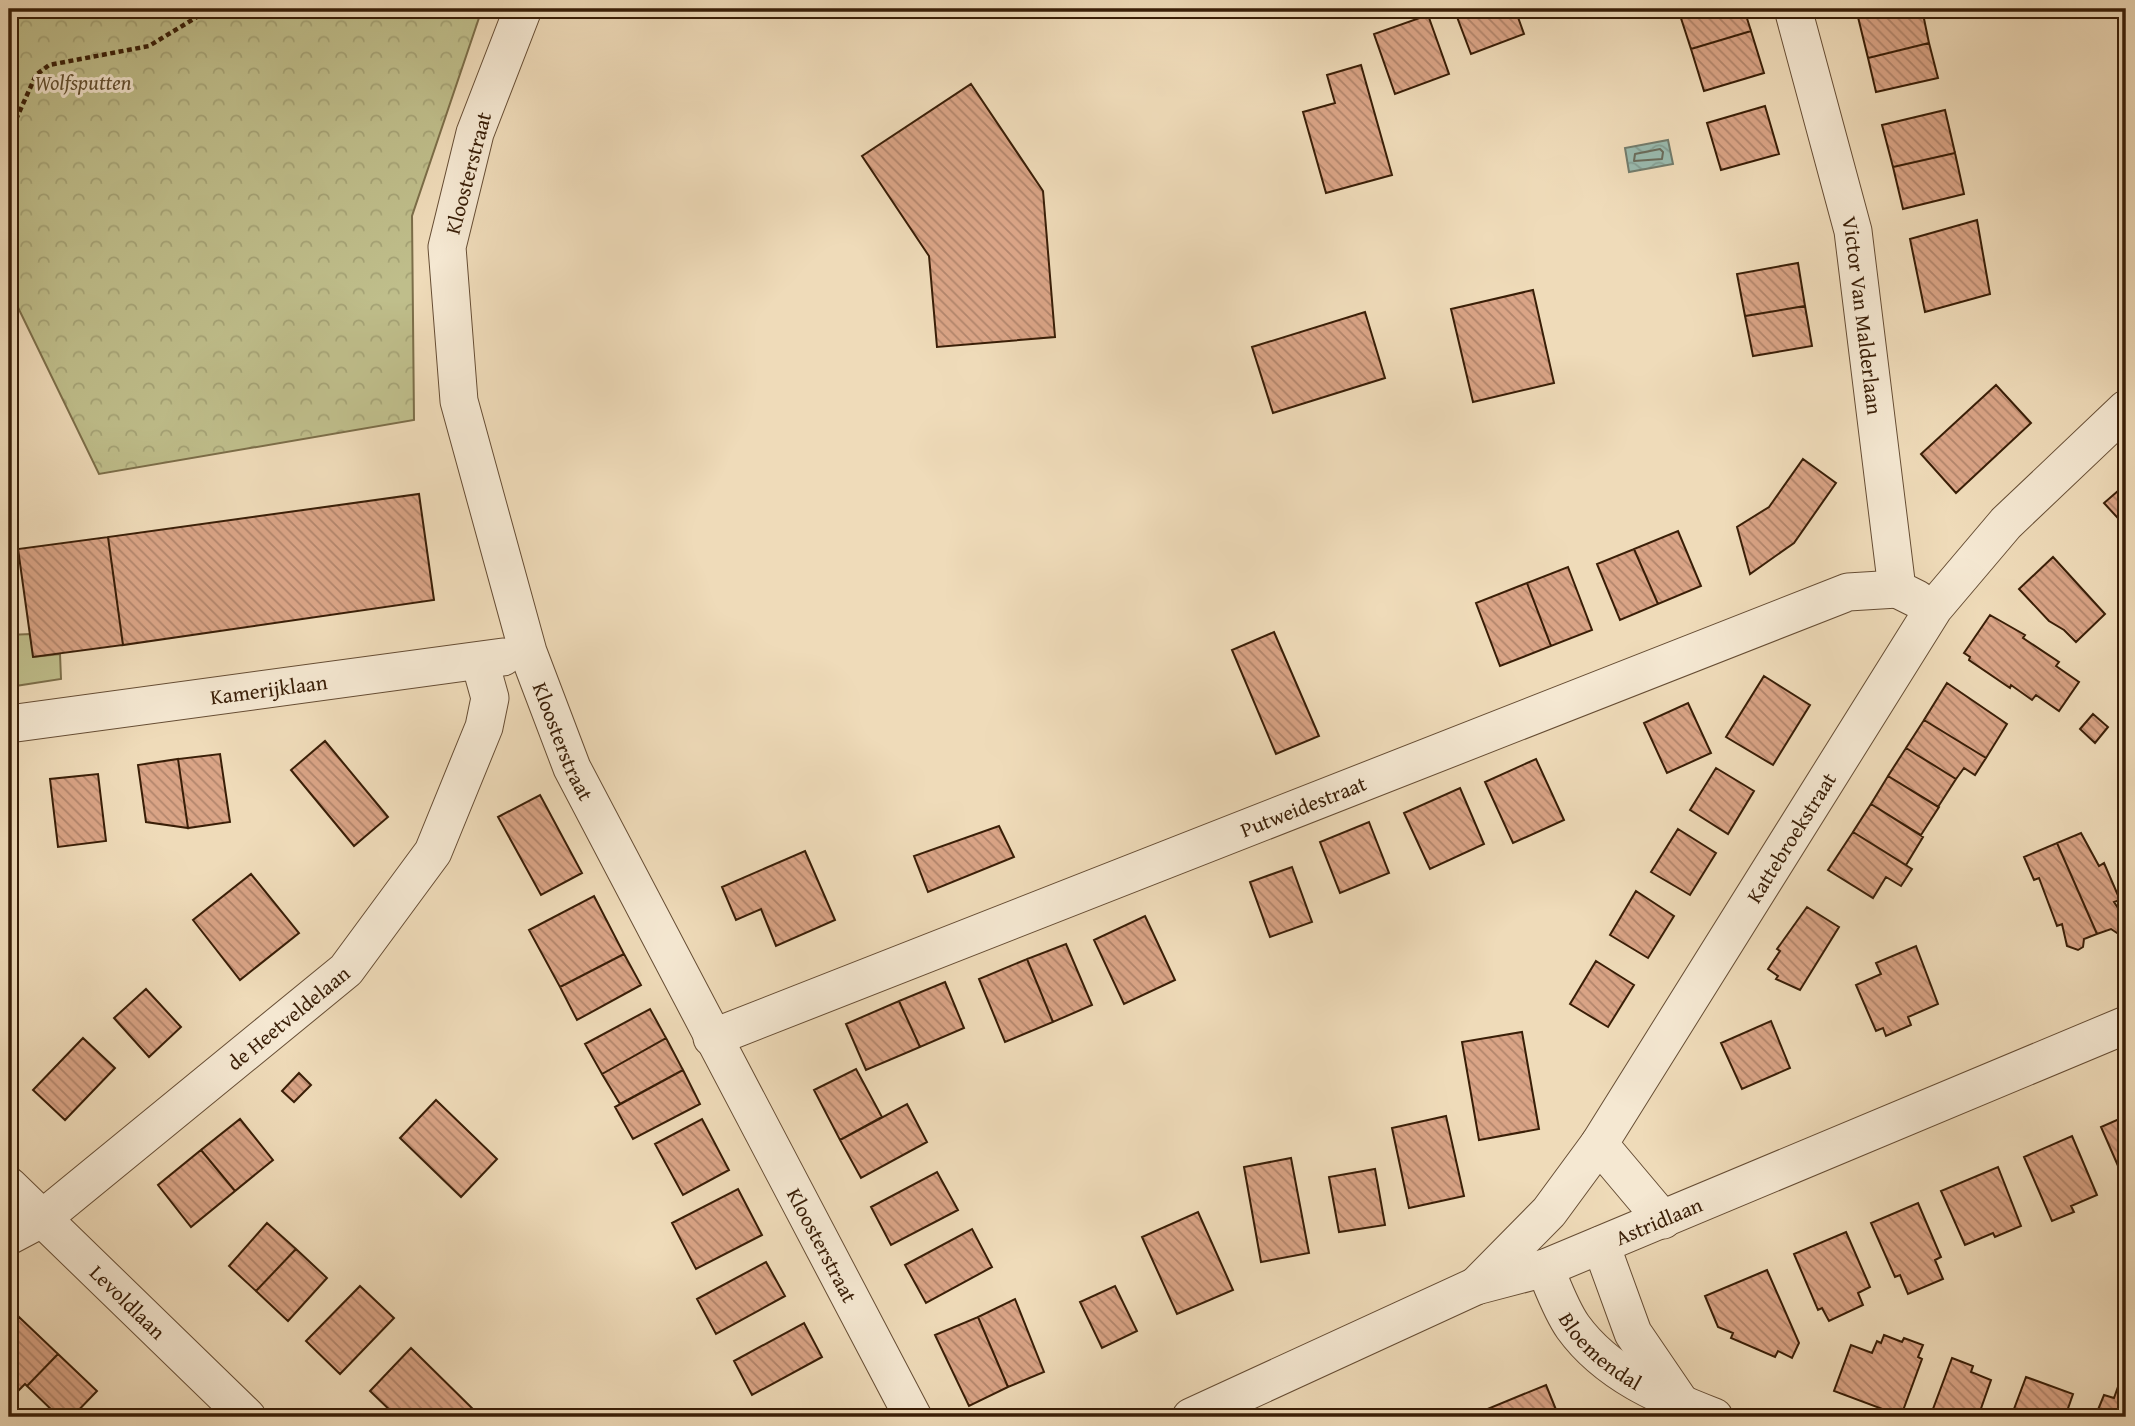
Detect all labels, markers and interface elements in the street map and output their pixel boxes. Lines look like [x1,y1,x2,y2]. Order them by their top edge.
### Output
park label: Wolfsputten [35,67,132,98]
street label: Kloosterstraat [437,108,499,238]
street label: Victor Van Malderlaan [1834,213,1891,417]
street label: Kamerijklaan [208,665,329,712]
street label: Kloosterstraat [525,677,602,806]
street label: Kattebroekstraat [1738,765,1844,909]
street label: Putweidestraat [1236,767,1371,845]
street label: de Heetveldelaan [220,958,356,1077]
street label: Kloosterstraat [780,1182,866,1308]
street label: Astridlaan [1610,1188,1707,1253]
street label: Levoldlaan [83,1257,173,1346]
street label: Bloemendal [1551,1306,1648,1398]

